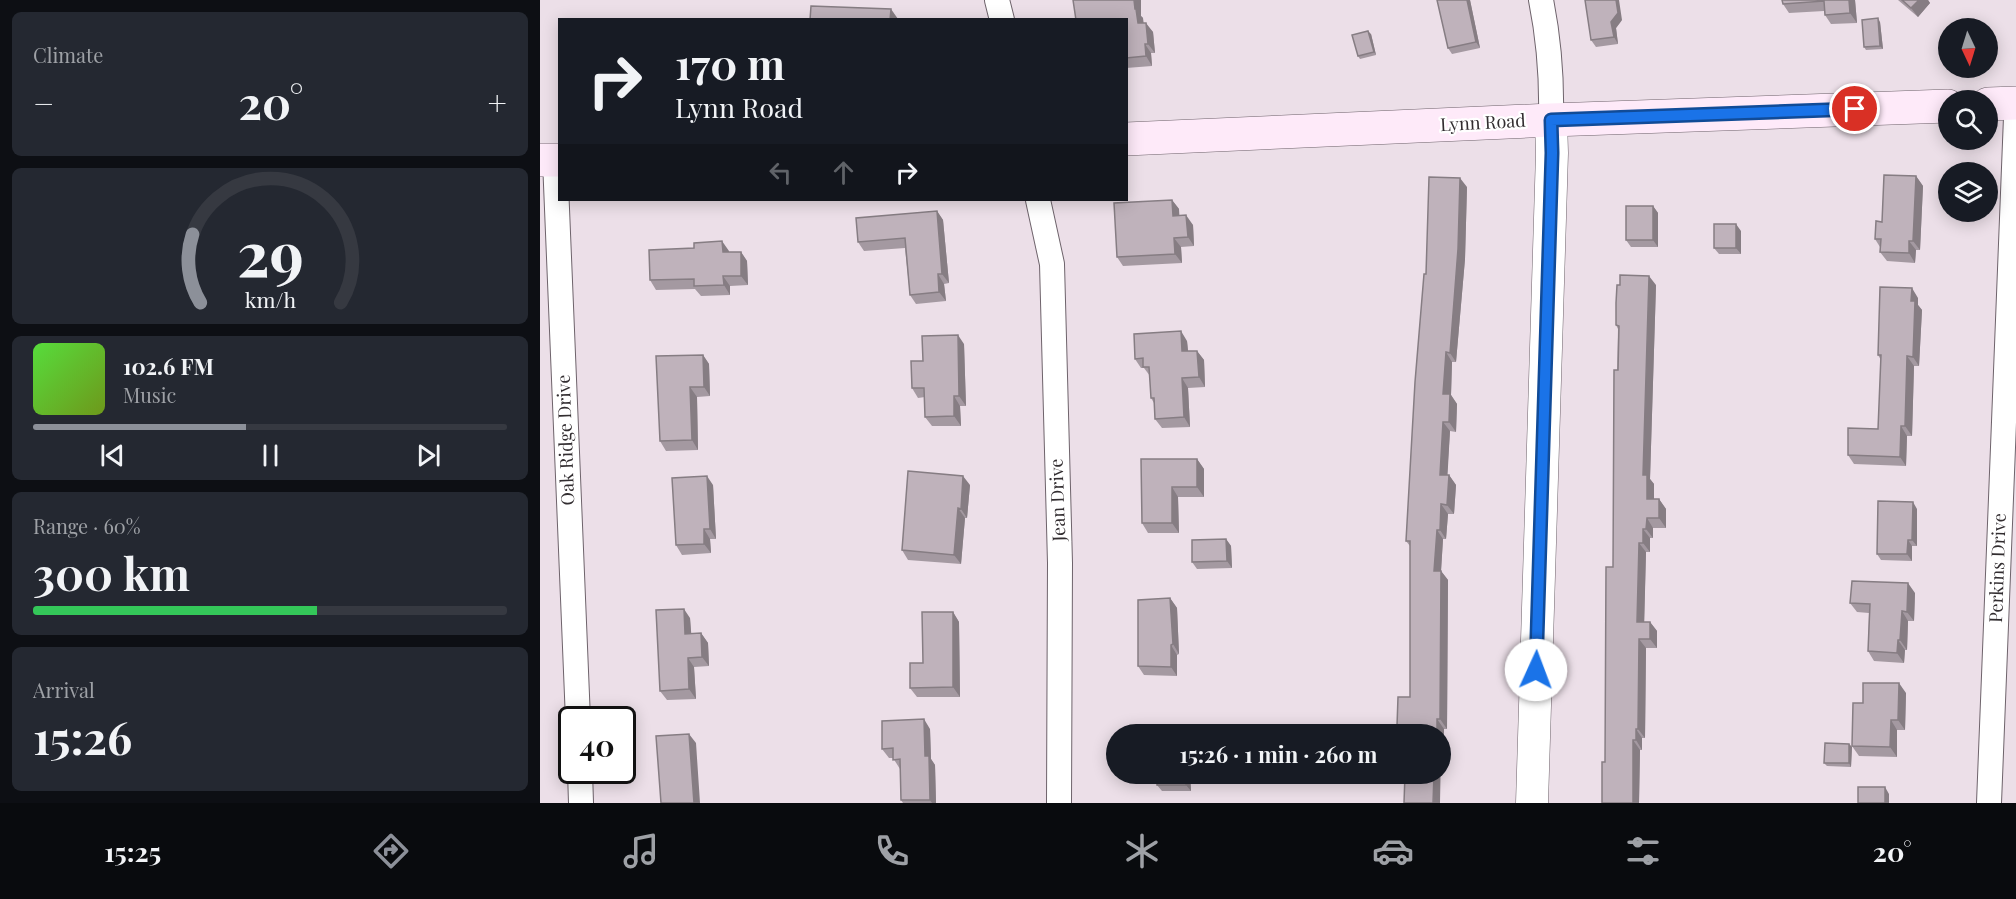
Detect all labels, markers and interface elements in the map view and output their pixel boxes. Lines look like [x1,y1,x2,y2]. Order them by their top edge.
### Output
north arrow [1938,18,1998,78]
map controls [1938,18,1998,222]
text: 170 m [675,35,785,91]
text: Climate [33,41,103,68]
icon: right [576,42,654,120]
text: 20° [239,71,303,131]
text: − [33,80,54,124]
text: + [488,80,507,124]
pin [1829,83,1880,134]
text: Lynn Road [675,89,803,125]
button: search [1938,90,1998,150]
icon: arrive [1838,92,1871,125]
street label: Lynn Road [1440,108,1527,136]
icon: left [764,156,797,189]
icon: ahead [827,156,860,189]
icon: right [890,156,923,189]
button: layers [1938,162,1998,222]
text: 29 [236,209,304,293]
text: km/h [244,285,296,313]
text: 102.6 FM [123,351,214,381]
street label: Oak Ridge Drive [551,374,579,506]
text: Music [123,381,176,408]
icon: previous [96,439,129,472]
icon: pause [254,439,287,472]
icon: next [412,439,445,472]
street label: Jean Drive [1044,458,1070,543]
text: Range · 60% [33,512,141,539]
street label: Perkins Drive [1983,513,2011,623]
text: 300 km [33,542,190,602]
position arrow [1504,638,1568,702]
text: Arrival [33,676,95,703]
text: 15:26 [33,706,132,766]
speed limit sign: 40 [558,706,636,784]
text: 15:26 · 1 min · 260 m [1179,739,1378,769]
icon: directions [370,830,412,872]
icon: music [620,830,662,872]
icon: phone [871,830,913,872]
icon: climate [1121,830,1163,872]
icon: car [1372,830,1414,872]
icon: filters [1622,830,1664,872]
text: 15:25 [104,833,161,869]
text: 20° [1873,833,1912,869]

